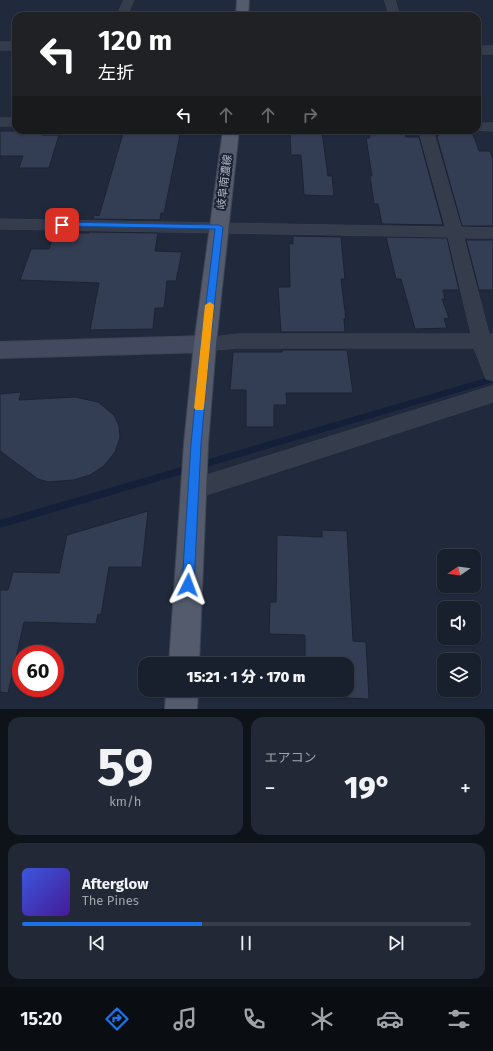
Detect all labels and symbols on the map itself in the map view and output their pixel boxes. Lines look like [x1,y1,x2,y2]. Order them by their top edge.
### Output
street label: 岐阜南濃線 [215,154,234,210]
pin [45,208,79,242]
north arrow [437,549,481,593]
position arrow [167,564,209,606]
speed limit sign: 60 [12,645,64,697]

